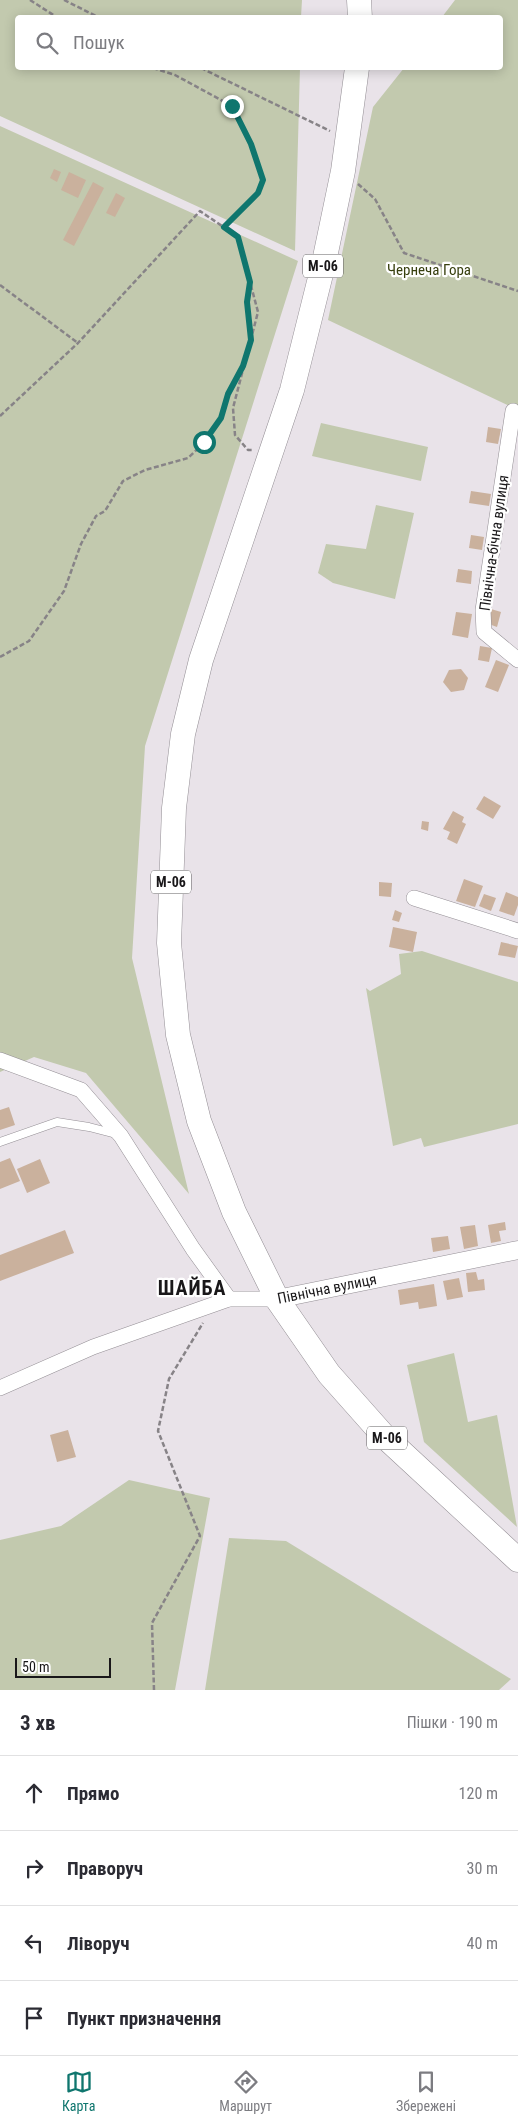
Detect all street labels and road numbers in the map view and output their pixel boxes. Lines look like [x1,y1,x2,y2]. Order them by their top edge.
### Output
road number: М-06 [303,255,343,278]
street label: Північна-бічна вулиця [476,474,512,612]
road number: М-06 [151,870,191,894]
street label: Північна вулиця [276,1270,378,1308]
road number: М-06 [367,1426,407,1450]

